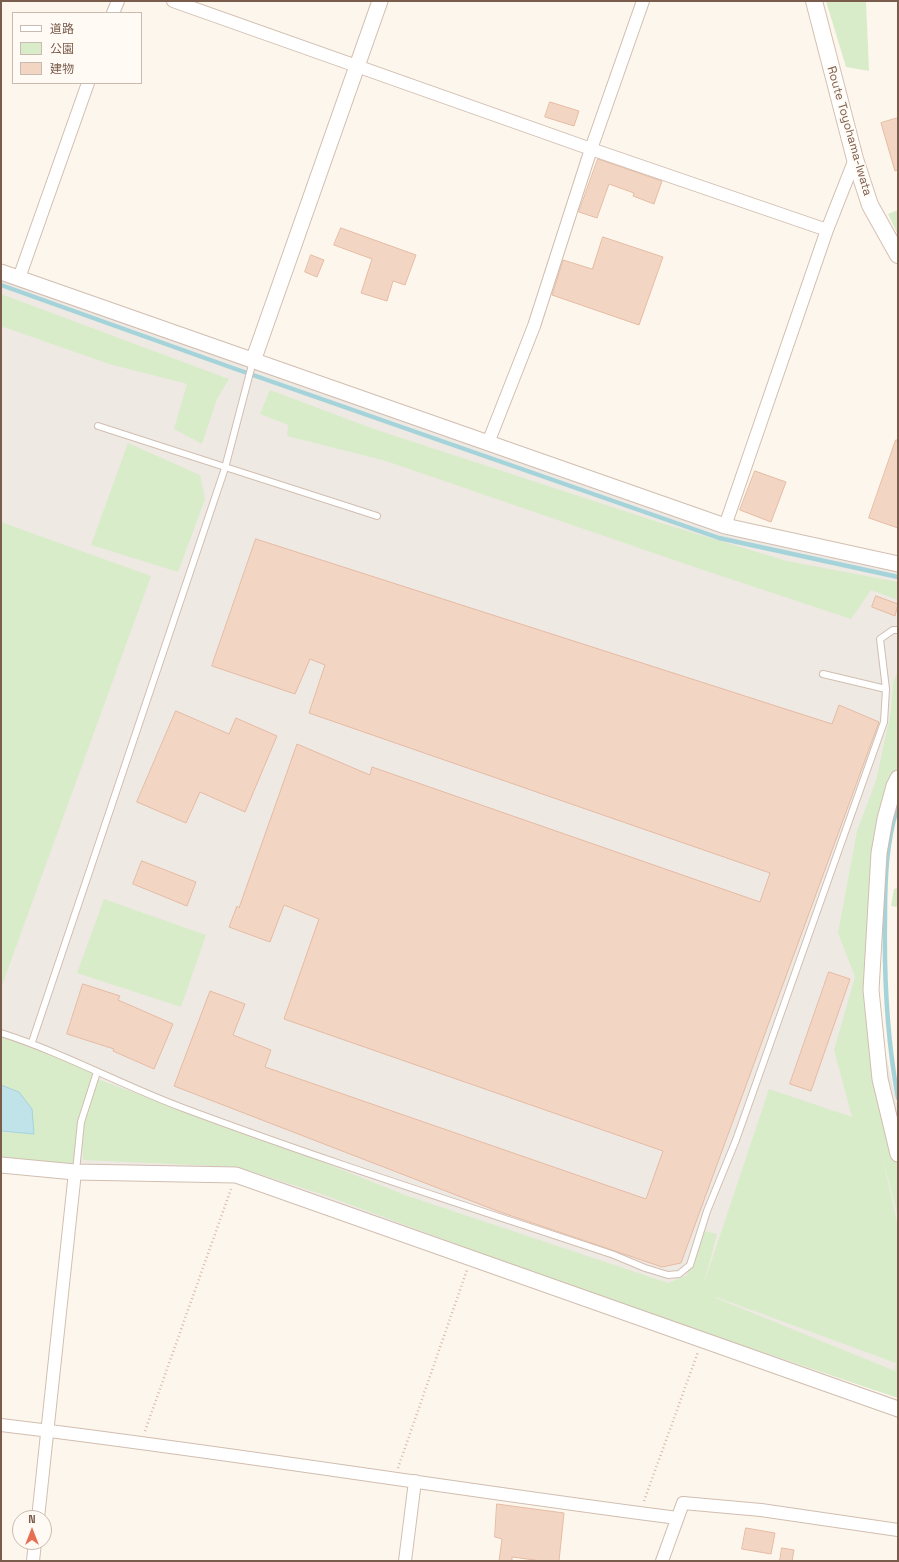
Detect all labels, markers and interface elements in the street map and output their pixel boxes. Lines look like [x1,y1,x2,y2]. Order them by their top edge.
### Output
legend [12,12,142,84]
text: 道路 [50,21,74,37]
text: 公園 [50,41,74,57]
text: 建物 [50,61,74,77]
street label: Route Toyohama-Iwata [824,65,874,197]
north arrow [12,1510,52,1550]
text: N [28,1512,36,1526]

